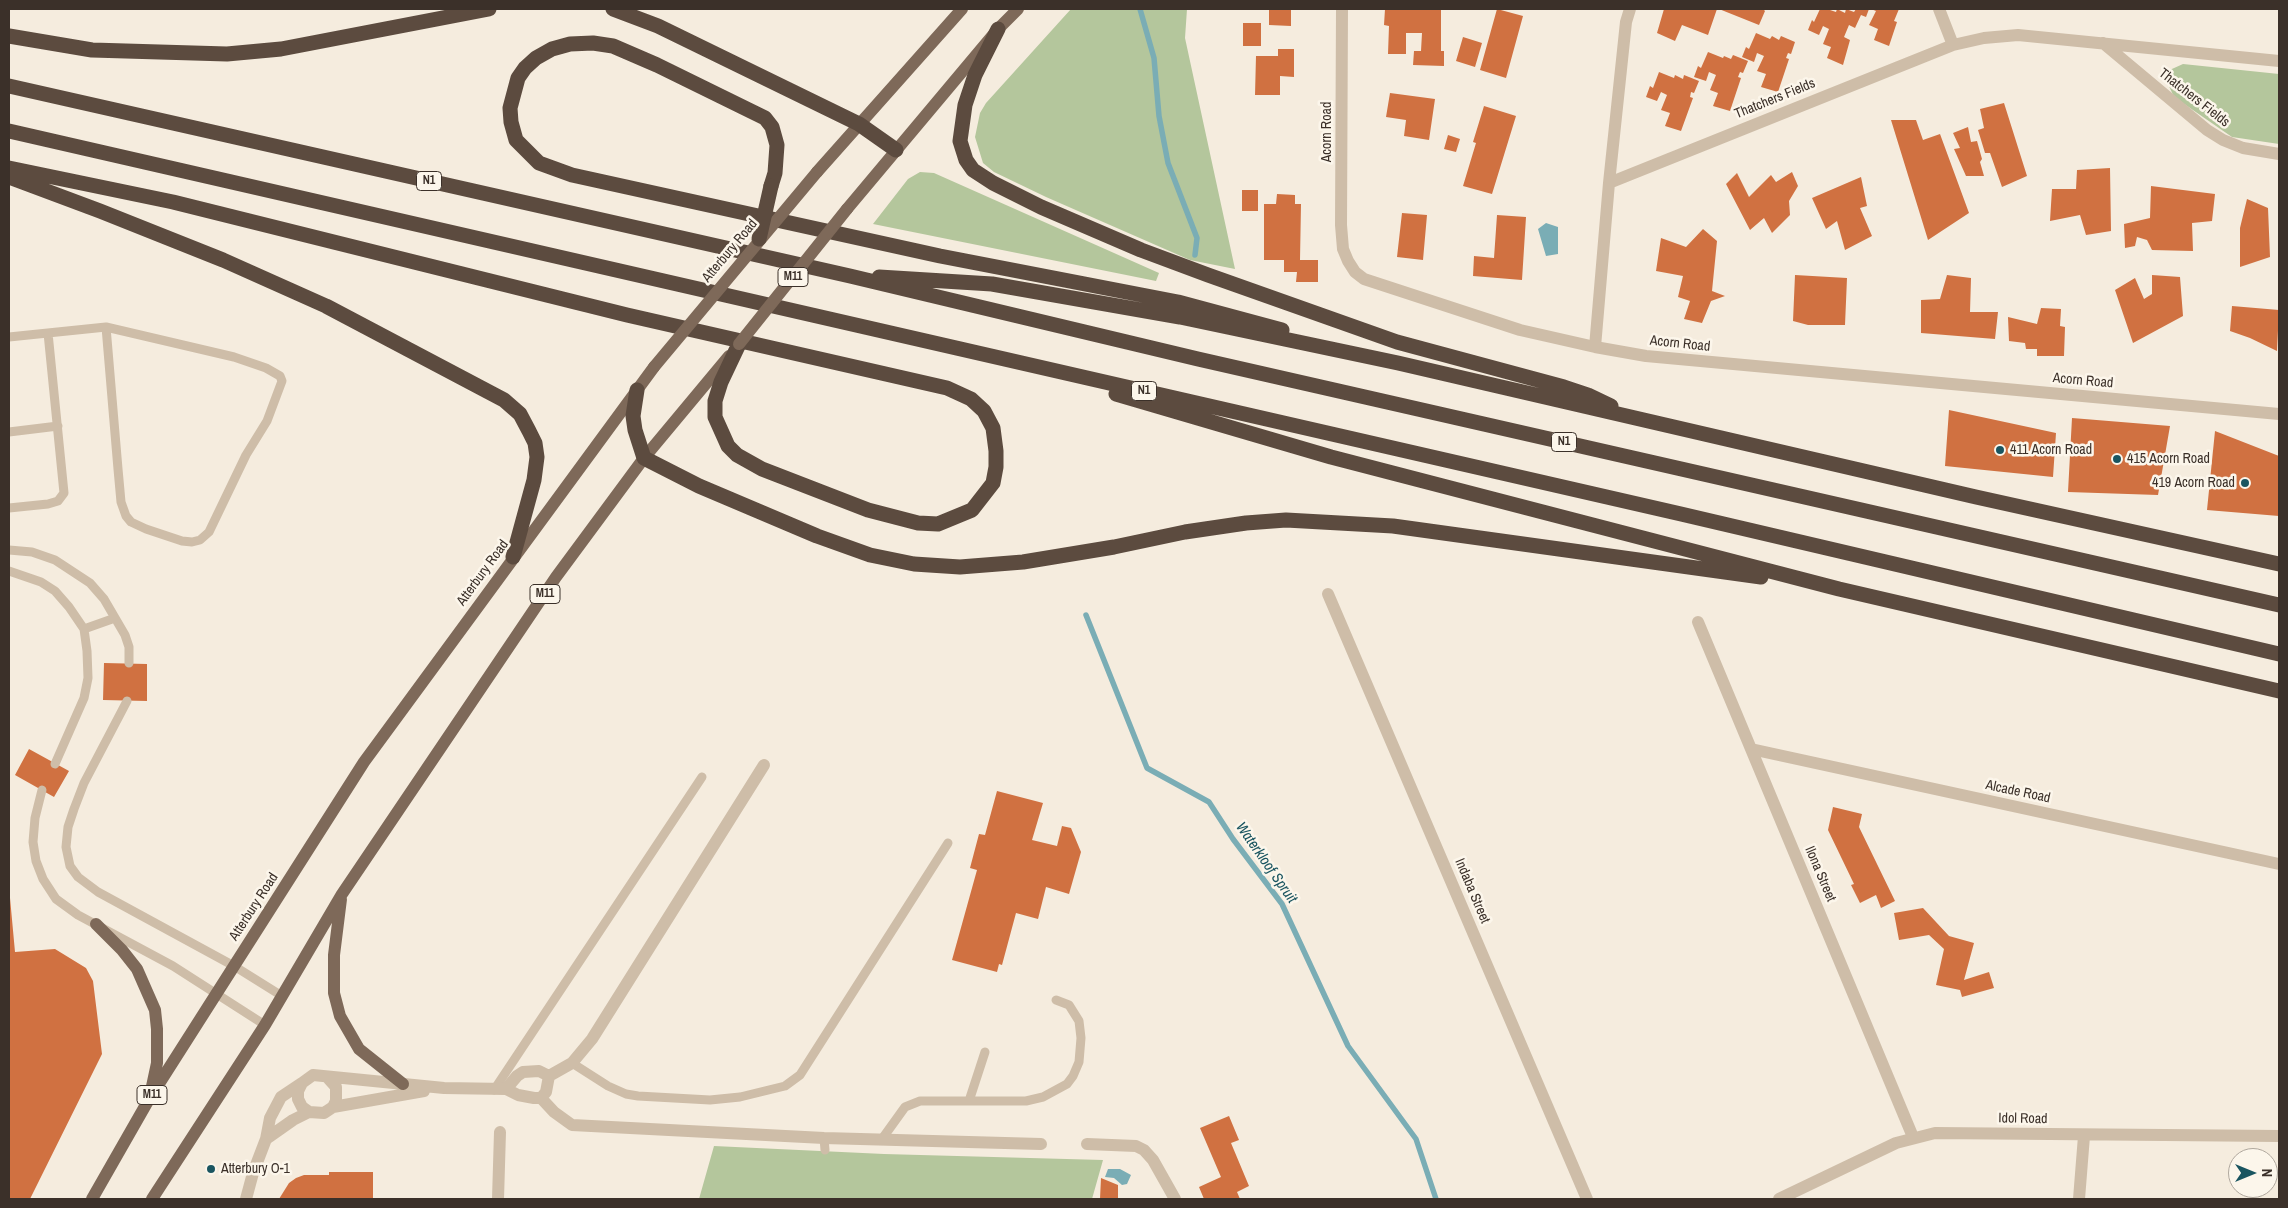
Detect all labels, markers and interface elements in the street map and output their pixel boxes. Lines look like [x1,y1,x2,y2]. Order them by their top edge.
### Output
street label: Thatchers Fields [2155,65,2233,131]
street label: Thatchers Fields [1732,75,1818,123]
street label: Acorn Road [1319,102,1335,162]
road number: N1 [416,172,442,190]
street label: Atterbury Road [699,216,761,286]
road number: M11 [778,268,808,286]
street label: Acorn Road [1649,332,1711,356]
street label: Acorn Road [2052,370,2114,392]
road number: N1 [1132,382,1156,401]
road number: N1 [1552,432,1576,452]
place label: 411 Acorn Road [2010,442,2092,458]
marker: 411 Acorn Road [1994,444,2006,456]
place label: 415 Acorn Road [2127,451,2210,467]
marker: 415 Acorn Road [2111,453,2123,465]
place label: 419 Acorn Road [2152,475,2235,491]
marker: 419 Acorn Road [2239,477,2251,489]
street label: Atterbury Road [454,537,512,609]
road number: M11 [530,584,560,604]
street label: Alcade Road [1984,777,2052,807]
water label: Waterkloof Spruit [1231,819,1301,907]
street label: Ilona Street [1801,844,1839,904]
street label: Indaba Street [1451,856,1493,926]
street label: Atterbury Road [226,870,282,944]
road number: M11 [137,1086,167,1104]
street label: Idol Road [1998,1110,2048,1128]
north arrow [2228,1148,2278,1198]
place label: Atterbury O-1 [221,1161,290,1177]
marker: Atterbury O-1 [205,1163,217,1175]
text: N [2258,1169,2276,1177]

